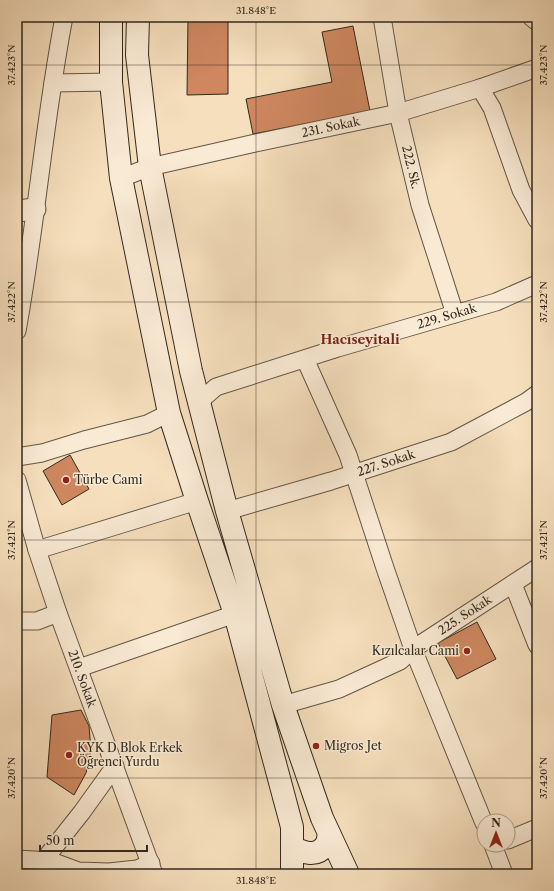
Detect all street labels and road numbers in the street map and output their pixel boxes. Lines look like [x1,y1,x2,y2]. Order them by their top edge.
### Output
street label: 231. Sokak [300,113,362,140]
street label: 222. Sk. [399,144,424,190]
street label: 229. Sokak [415,300,479,332]
street label: 227. Sokak [355,446,418,479]
street label: 225. Sokak [435,591,495,638]
street label: 210. Sokak [65,647,100,710]

